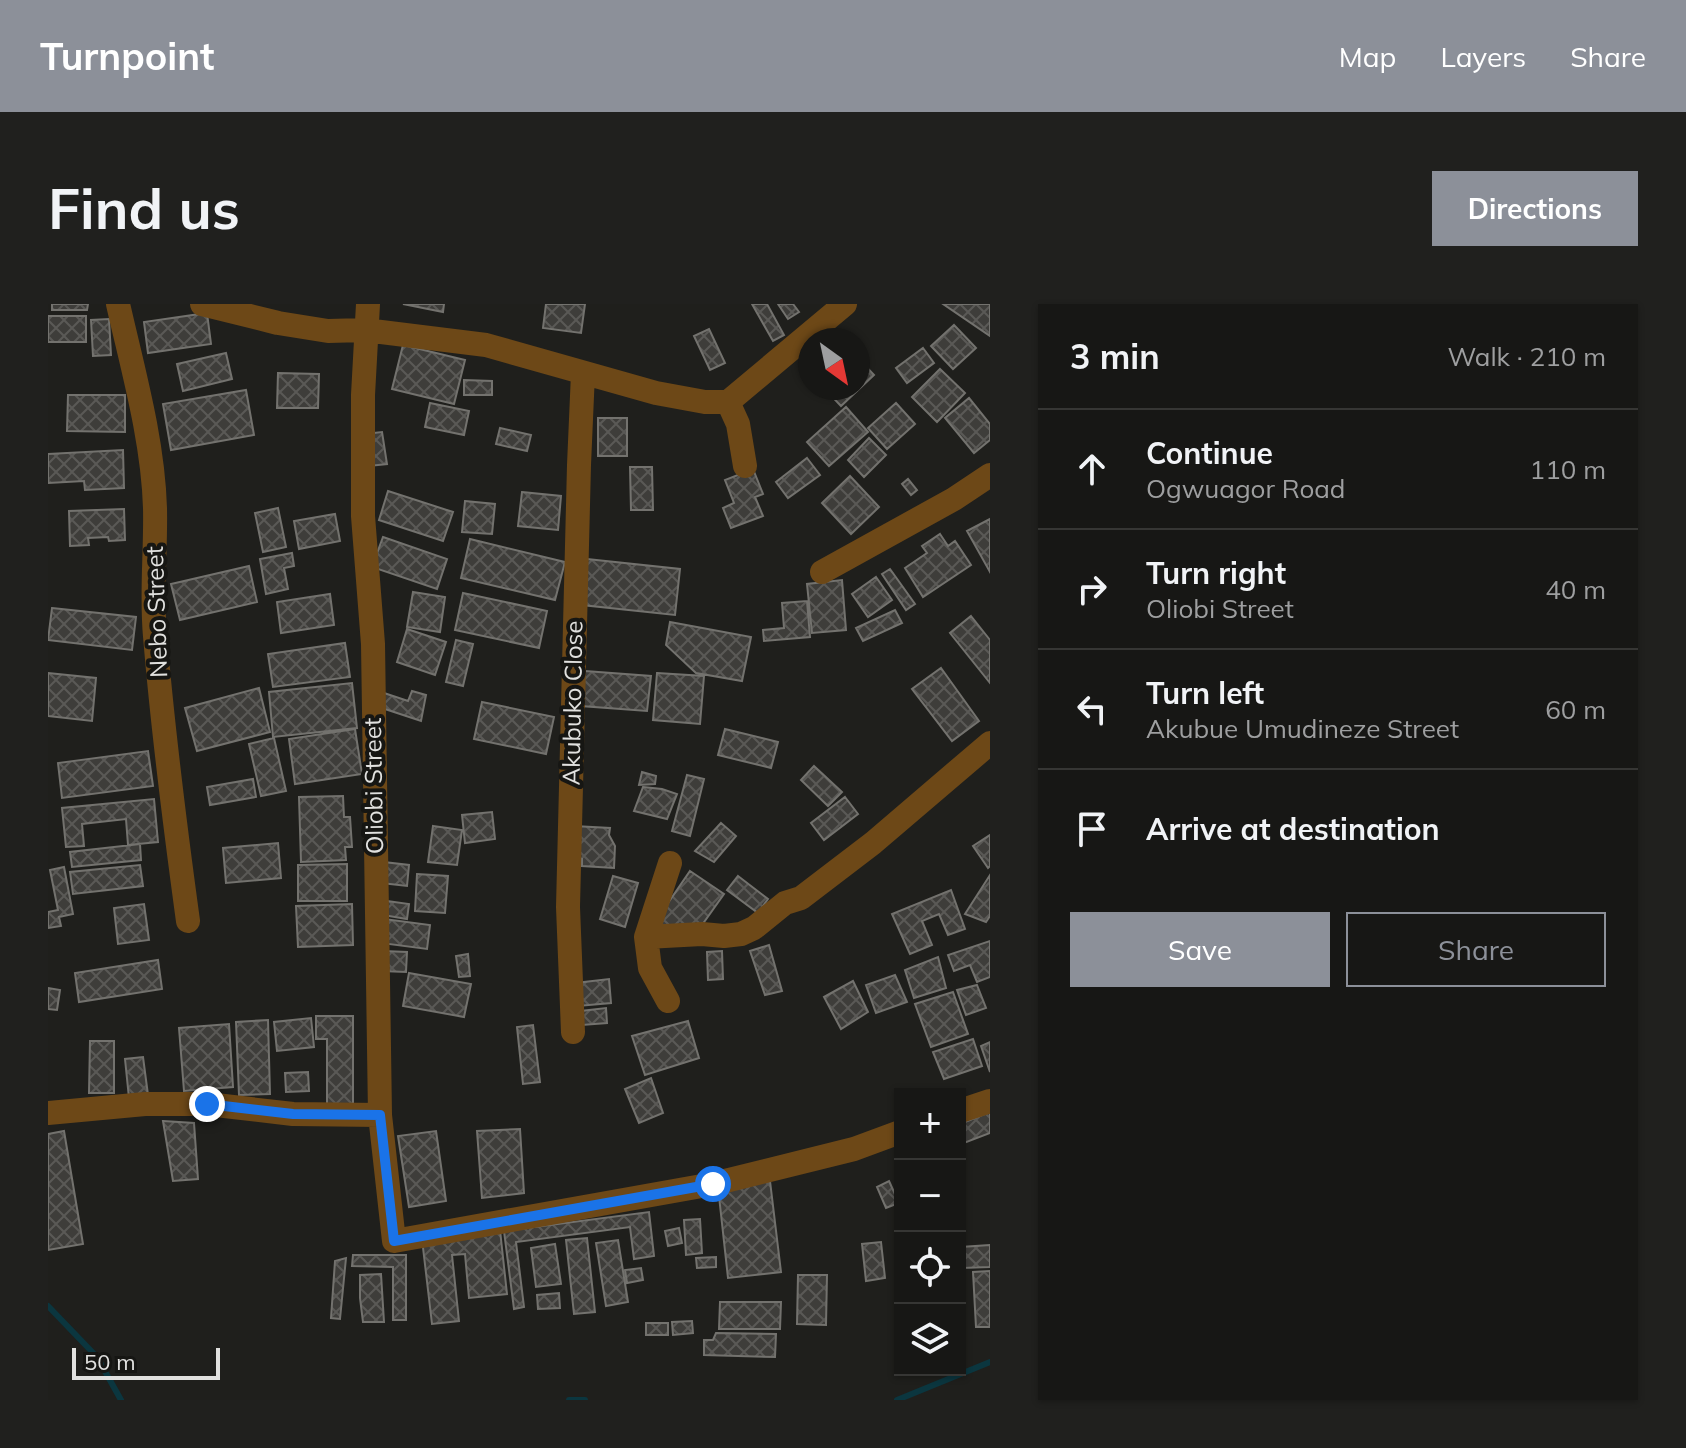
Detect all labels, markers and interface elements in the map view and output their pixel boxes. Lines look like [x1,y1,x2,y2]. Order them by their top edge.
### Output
text: Turnpoint [40,32,214,80]
text: Map [1339,39,1396,74]
text: Layers [1440,39,1526,74]
text: Share [1570,39,1646,74]
button: Directions [1432,171,1638,246]
text: Find us [48,173,240,243]
north arrow [798,328,870,400]
text: 3 min [1070,335,1160,378]
text: Walk · 210 m [1447,340,1606,373]
text: Continue [1146,434,1273,472]
icon: ahead [1070,447,1114,491]
text: 110 m [1530,453,1606,486]
text: Ogwuagor Road [1146,472,1345,505]
street label: Nebo Street [139,546,173,678]
text: Turn right [1146,554,1286,592]
icon: right [1070,567,1114,611]
text: 40 m [1545,573,1606,606]
text: Oliobi Street [1146,592,1294,625]
street label: Akubuko Close [556,620,588,786]
text: Turn left [1146,674,1264,712]
icon: left [1070,687,1114,731]
text: 60 m [1545,693,1606,726]
text: Akubue Umudineze Street [1146,712,1459,745]
street label: Oliobi Street [357,718,389,854]
icon: arrive [1070,807,1114,851]
text: Arrive at destination [1146,810,1440,848]
button: Save [1070,912,1330,987]
button: Share [1346,912,1606,987]
route end [189,1086,225,1122]
map controls [894,1088,966,1376]
button: + [894,1088,966,1160]
button: − [894,1160,966,1232]
route start [695,1166,731,1202]
button: locate [894,1232,966,1304]
button: layers [894,1304,966,1376]
scale bar [72,1344,220,1380]
text: 50 m [84,1348,135,1376]

